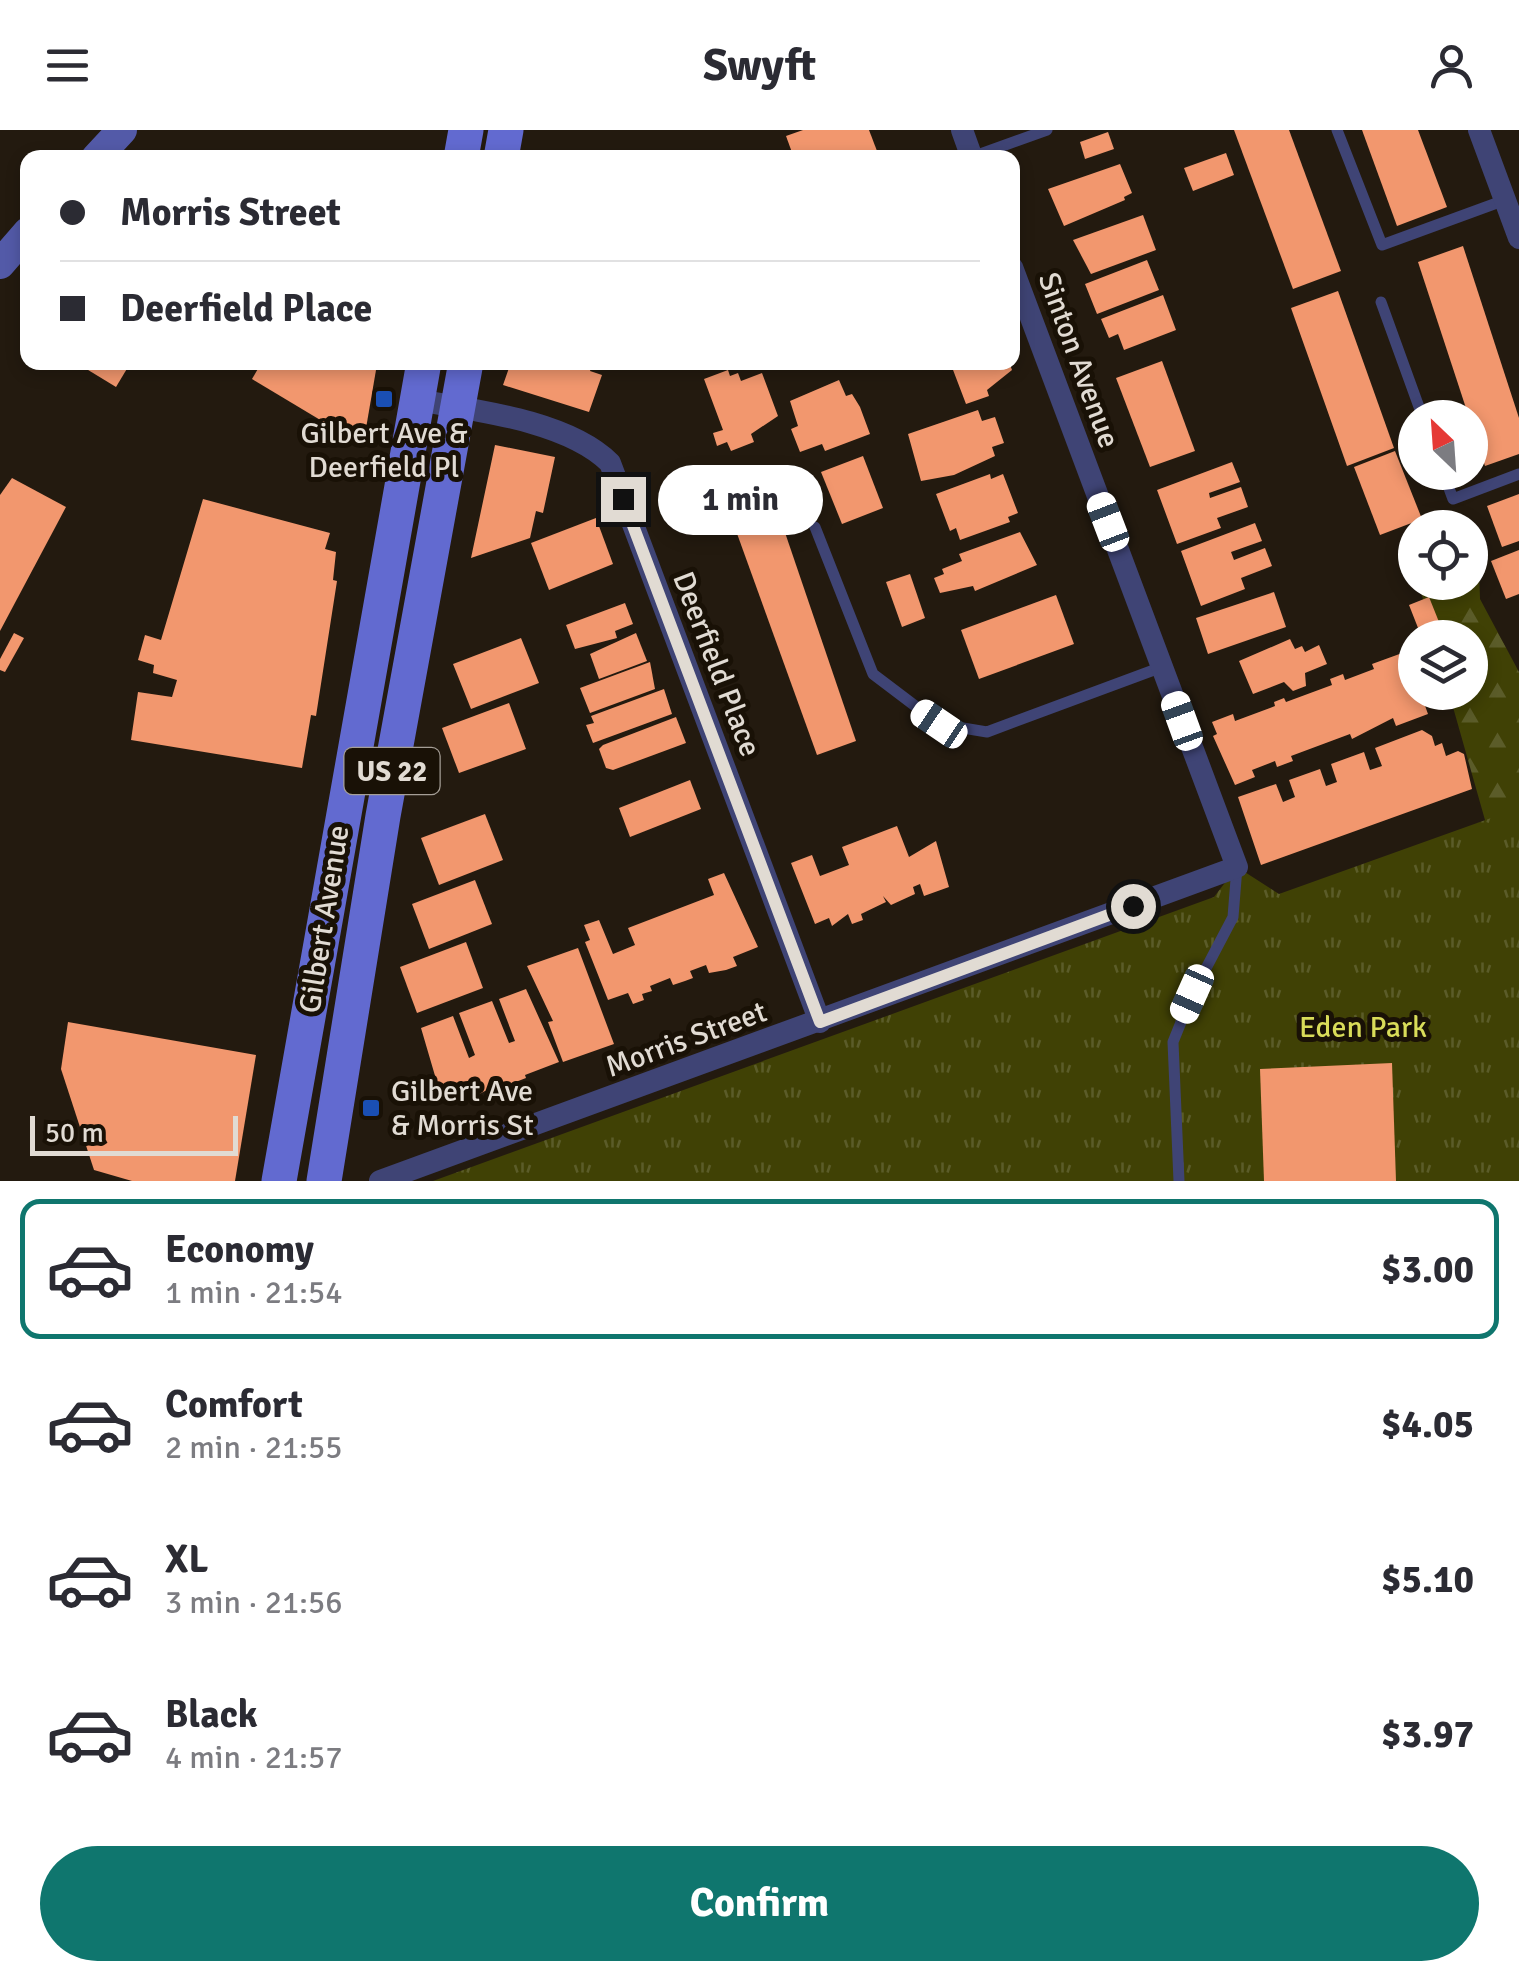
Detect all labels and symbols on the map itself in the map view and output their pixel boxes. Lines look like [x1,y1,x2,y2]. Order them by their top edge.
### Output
street label: Sinton Avenue [1030,267,1127,453]
marker: Gilbert Ave & Deerfield Pl [373,388,395,410]
north arrow [1398,400,1488,490]
place label: Gilbert Ave & Deerfield Pl [300,415,468,486]
callout: 1 min [658,464,823,534]
route end [601,477,646,522]
car [1083,489,1133,555]
street label: Deerfield Place [664,567,769,762]
car [1158,688,1206,754]
car [906,695,972,753]
road number: US 22 [344,748,440,794]
street label: Gilbert Avenue [291,823,358,1016]
route start [1111,884,1156,929]
car [1166,960,1218,1028]
street label: Morris Street [601,993,772,1086]
park label: Eden Park [1299,1009,1427,1046]
place label: Gilbert Ave & Morris St [391,1073,534,1144]
marker: Gilbert Ave & Morris St [360,1097,382,1119]
scale bar [30,1111,238,1156]

